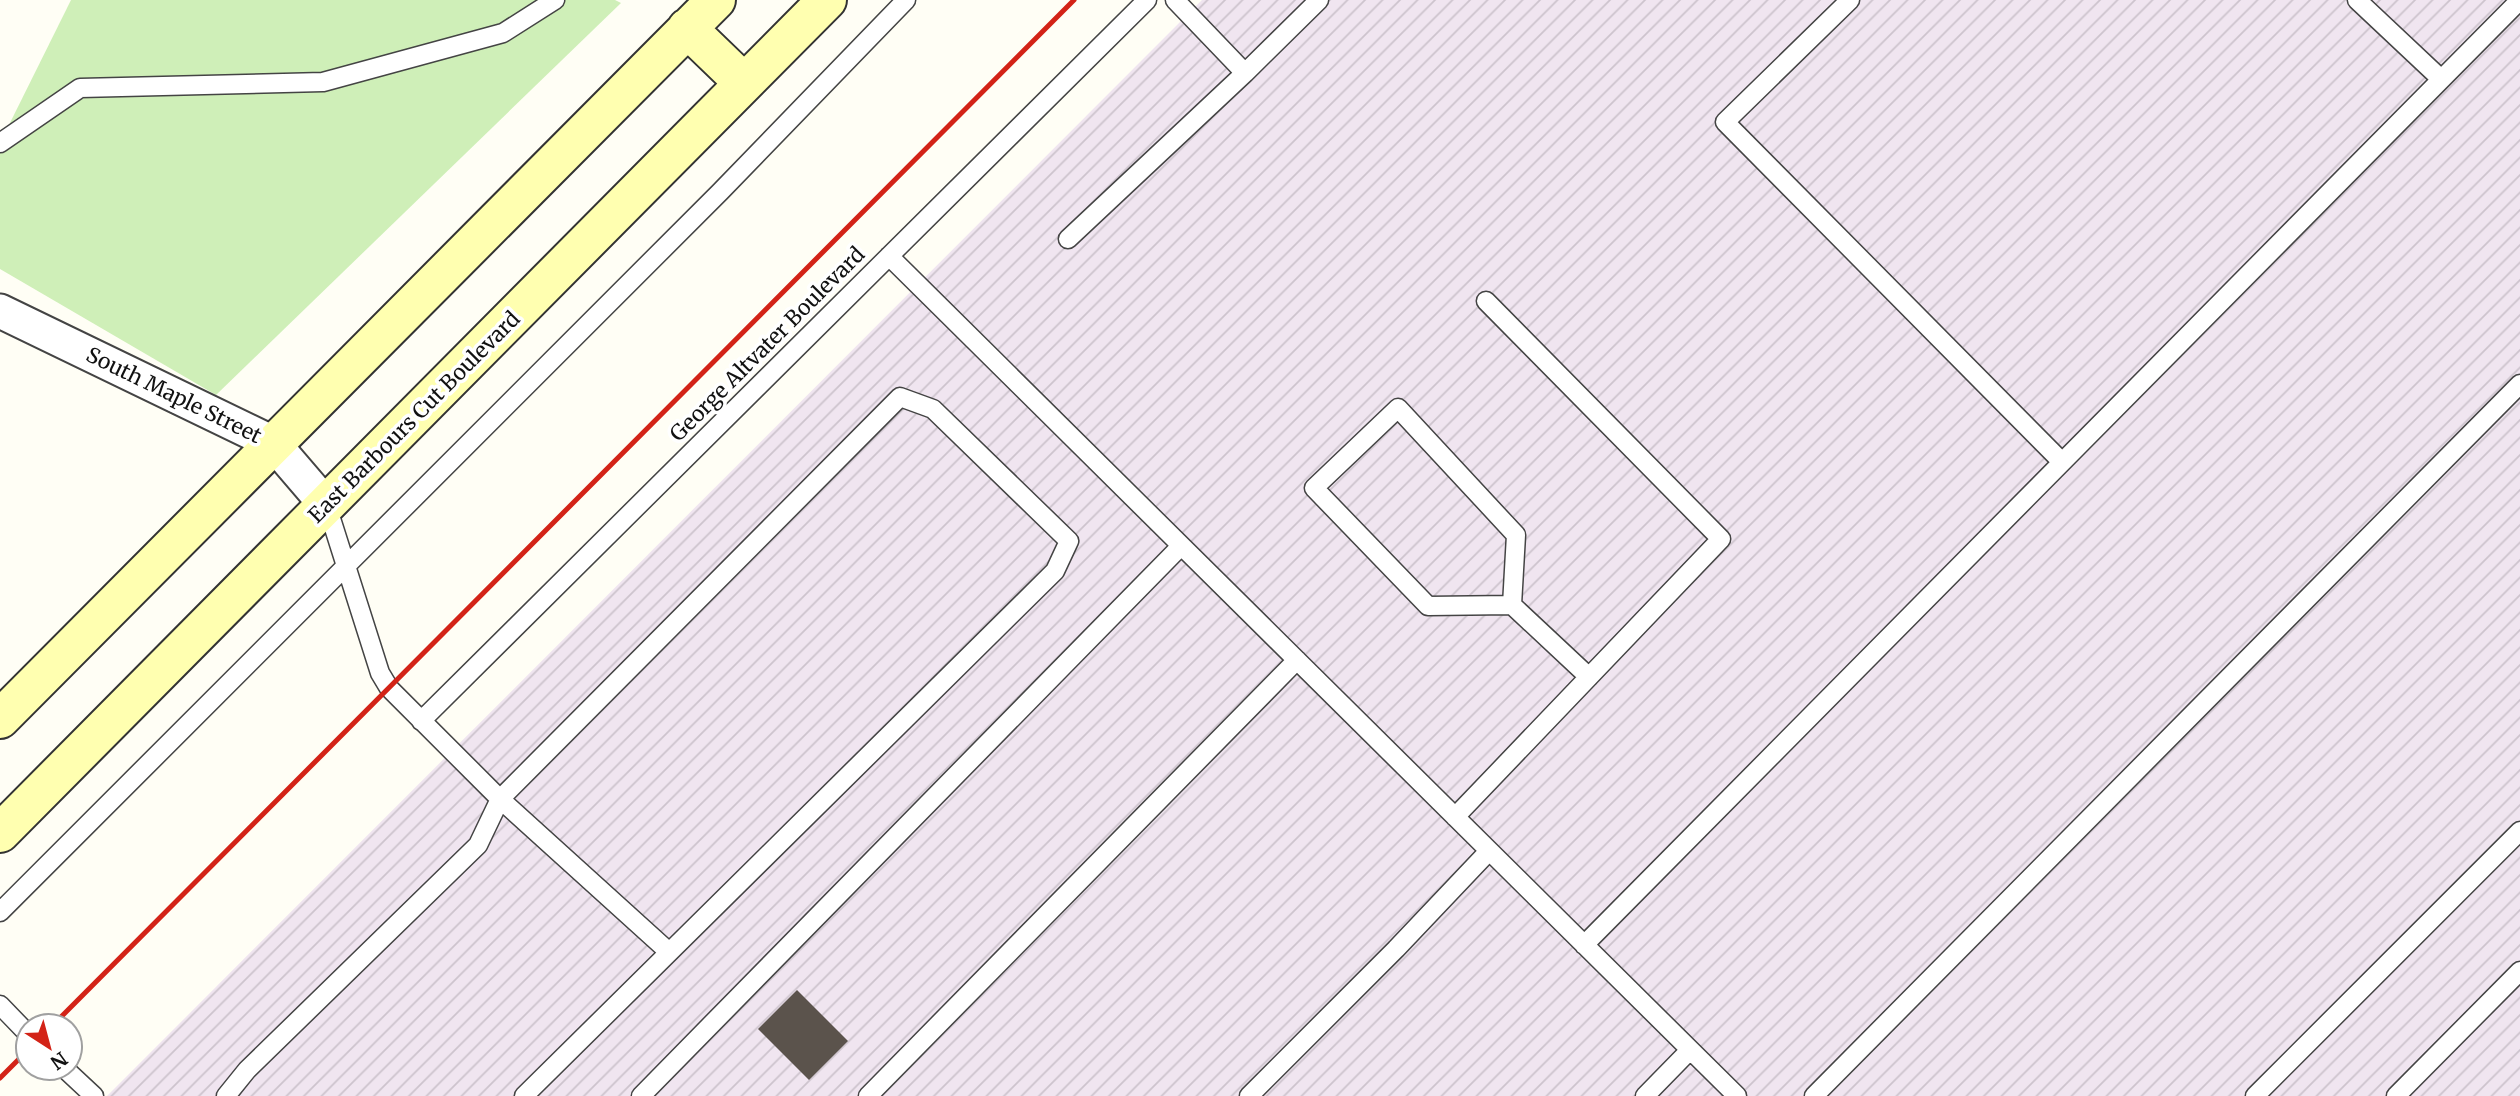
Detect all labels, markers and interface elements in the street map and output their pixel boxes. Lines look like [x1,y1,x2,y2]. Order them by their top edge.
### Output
street label: George Altvater Boulevard [664,241,870,447]
street label: East Barbours Cut Boulevard [303,305,526,528]
street label: South Maple Street [82,341,266,449]
north arrow [14,1012,84,1082]
text: N [46,1047,72,1075]

